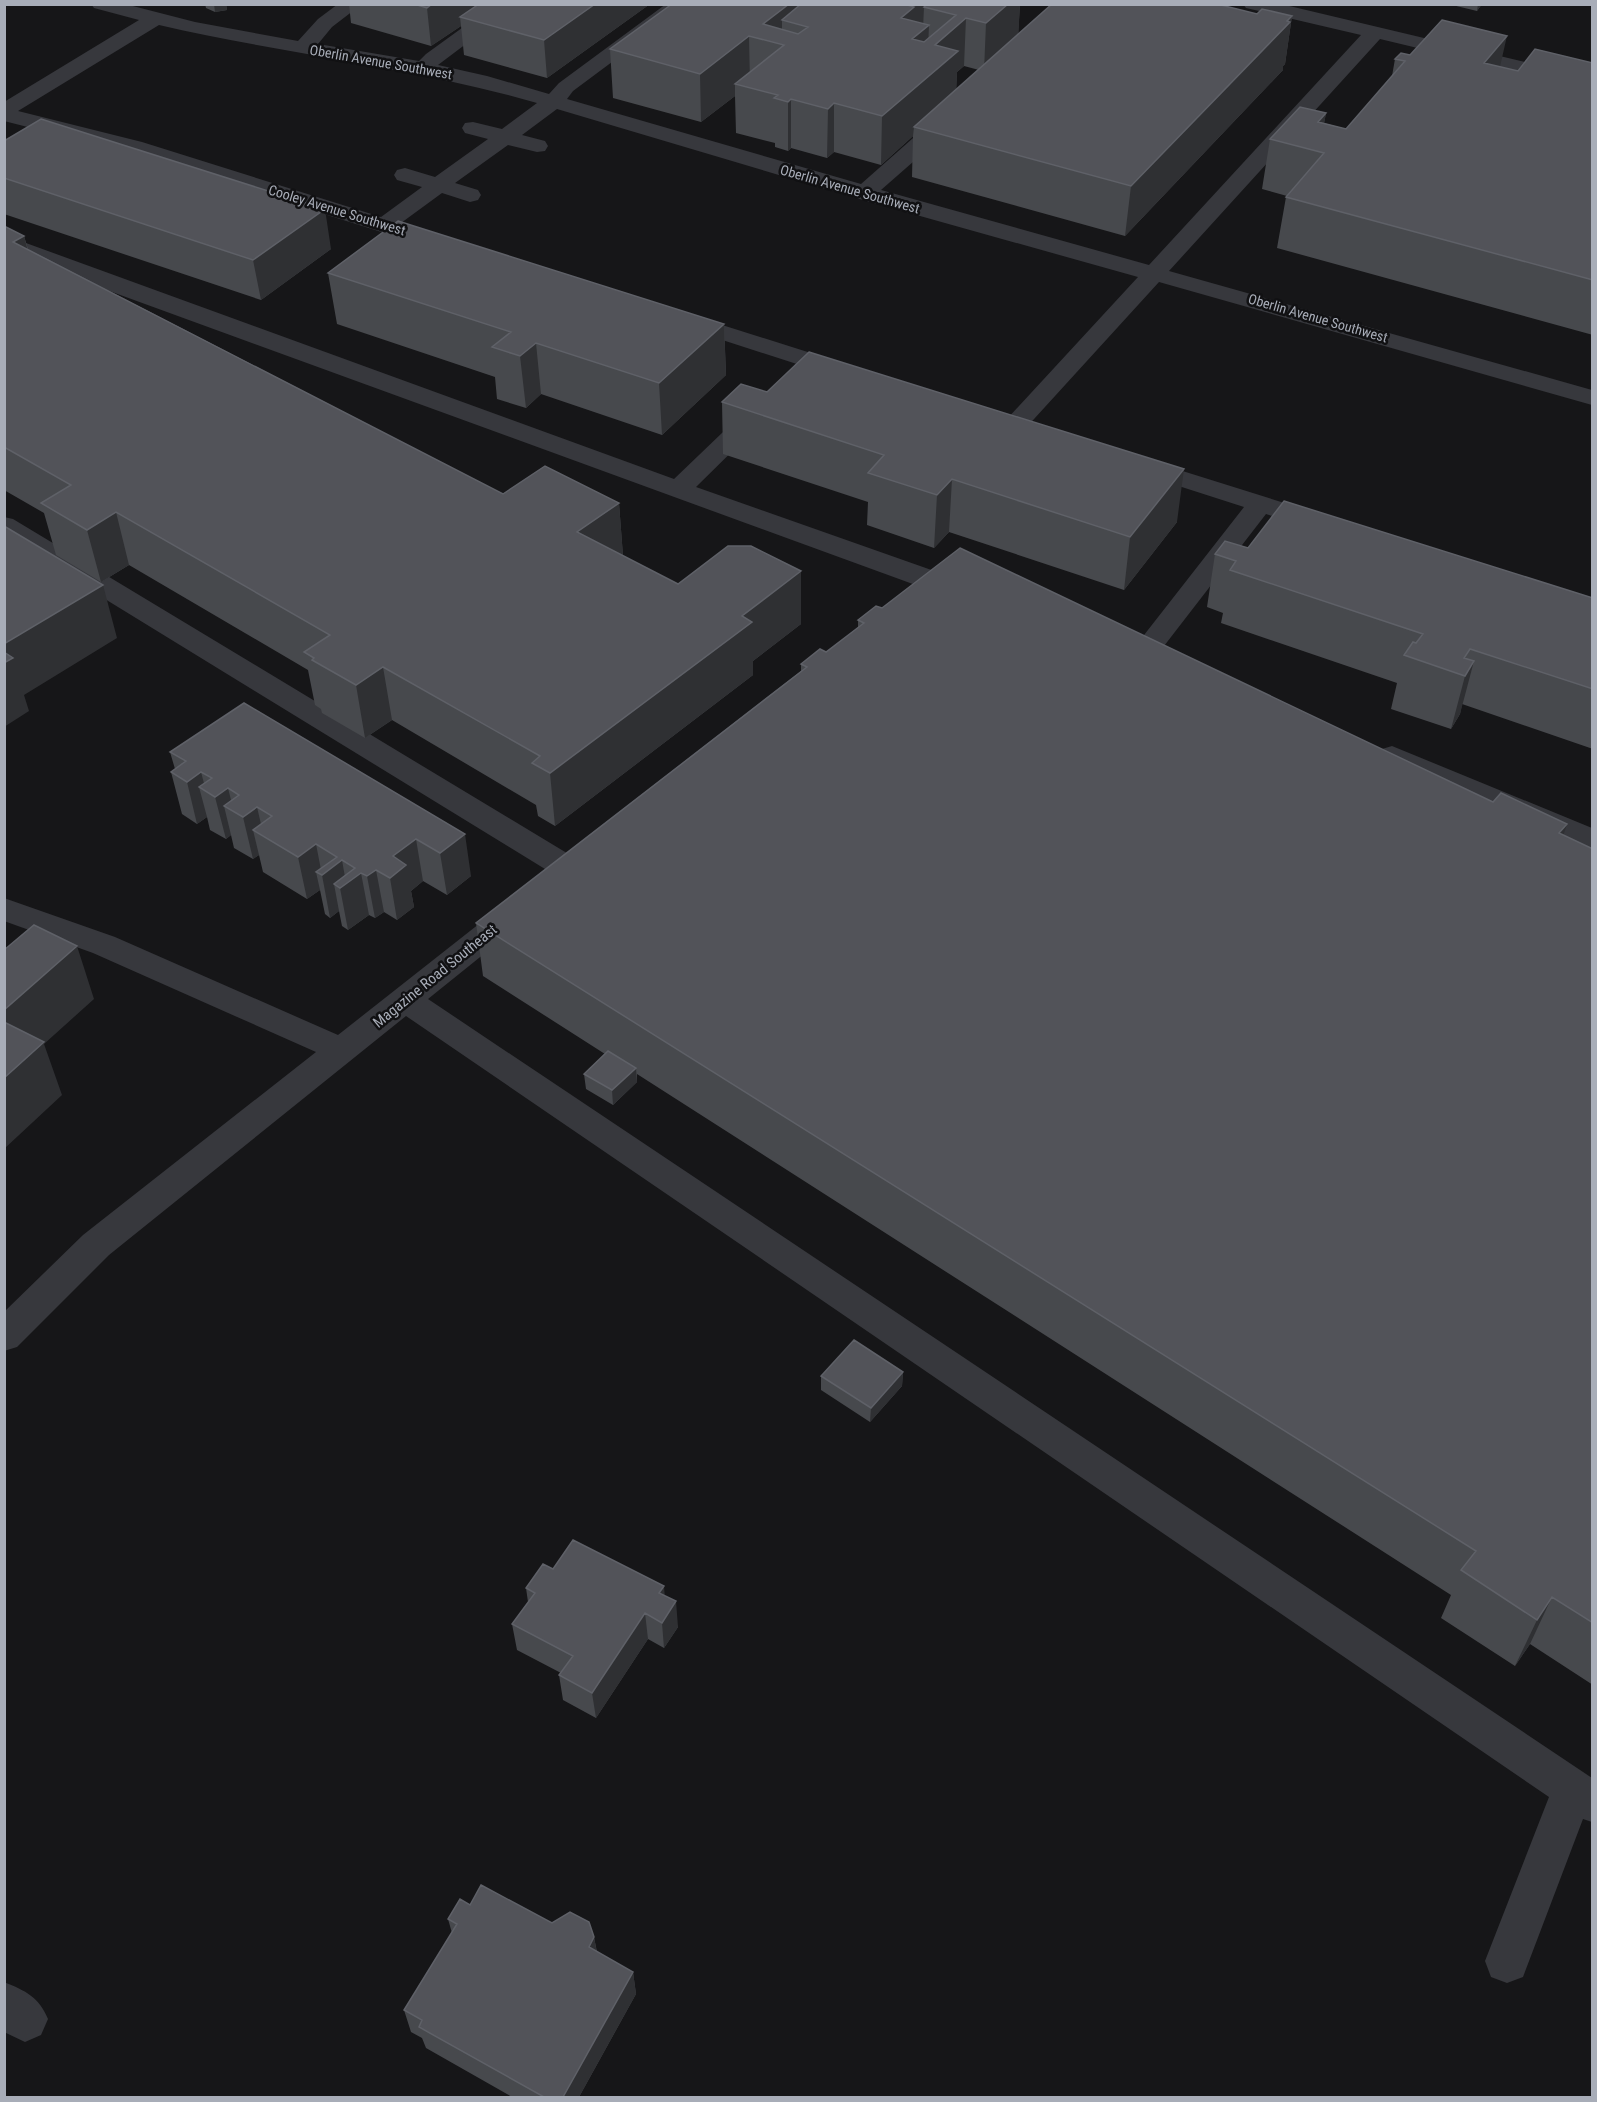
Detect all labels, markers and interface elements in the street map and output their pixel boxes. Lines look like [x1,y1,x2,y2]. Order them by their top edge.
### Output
street label: Oberlin Avenue Southwest [309,42,453,82]
street label: Oberlin Avenue Southwest [778,161,922,217]
street label: Cooley Avenue Southwest [267,182,407,238]
street label: Oberlin Avenue Southwest [1246,290,1390,346]
street label: Magazine Road Southeast [369,920,501,1032]

